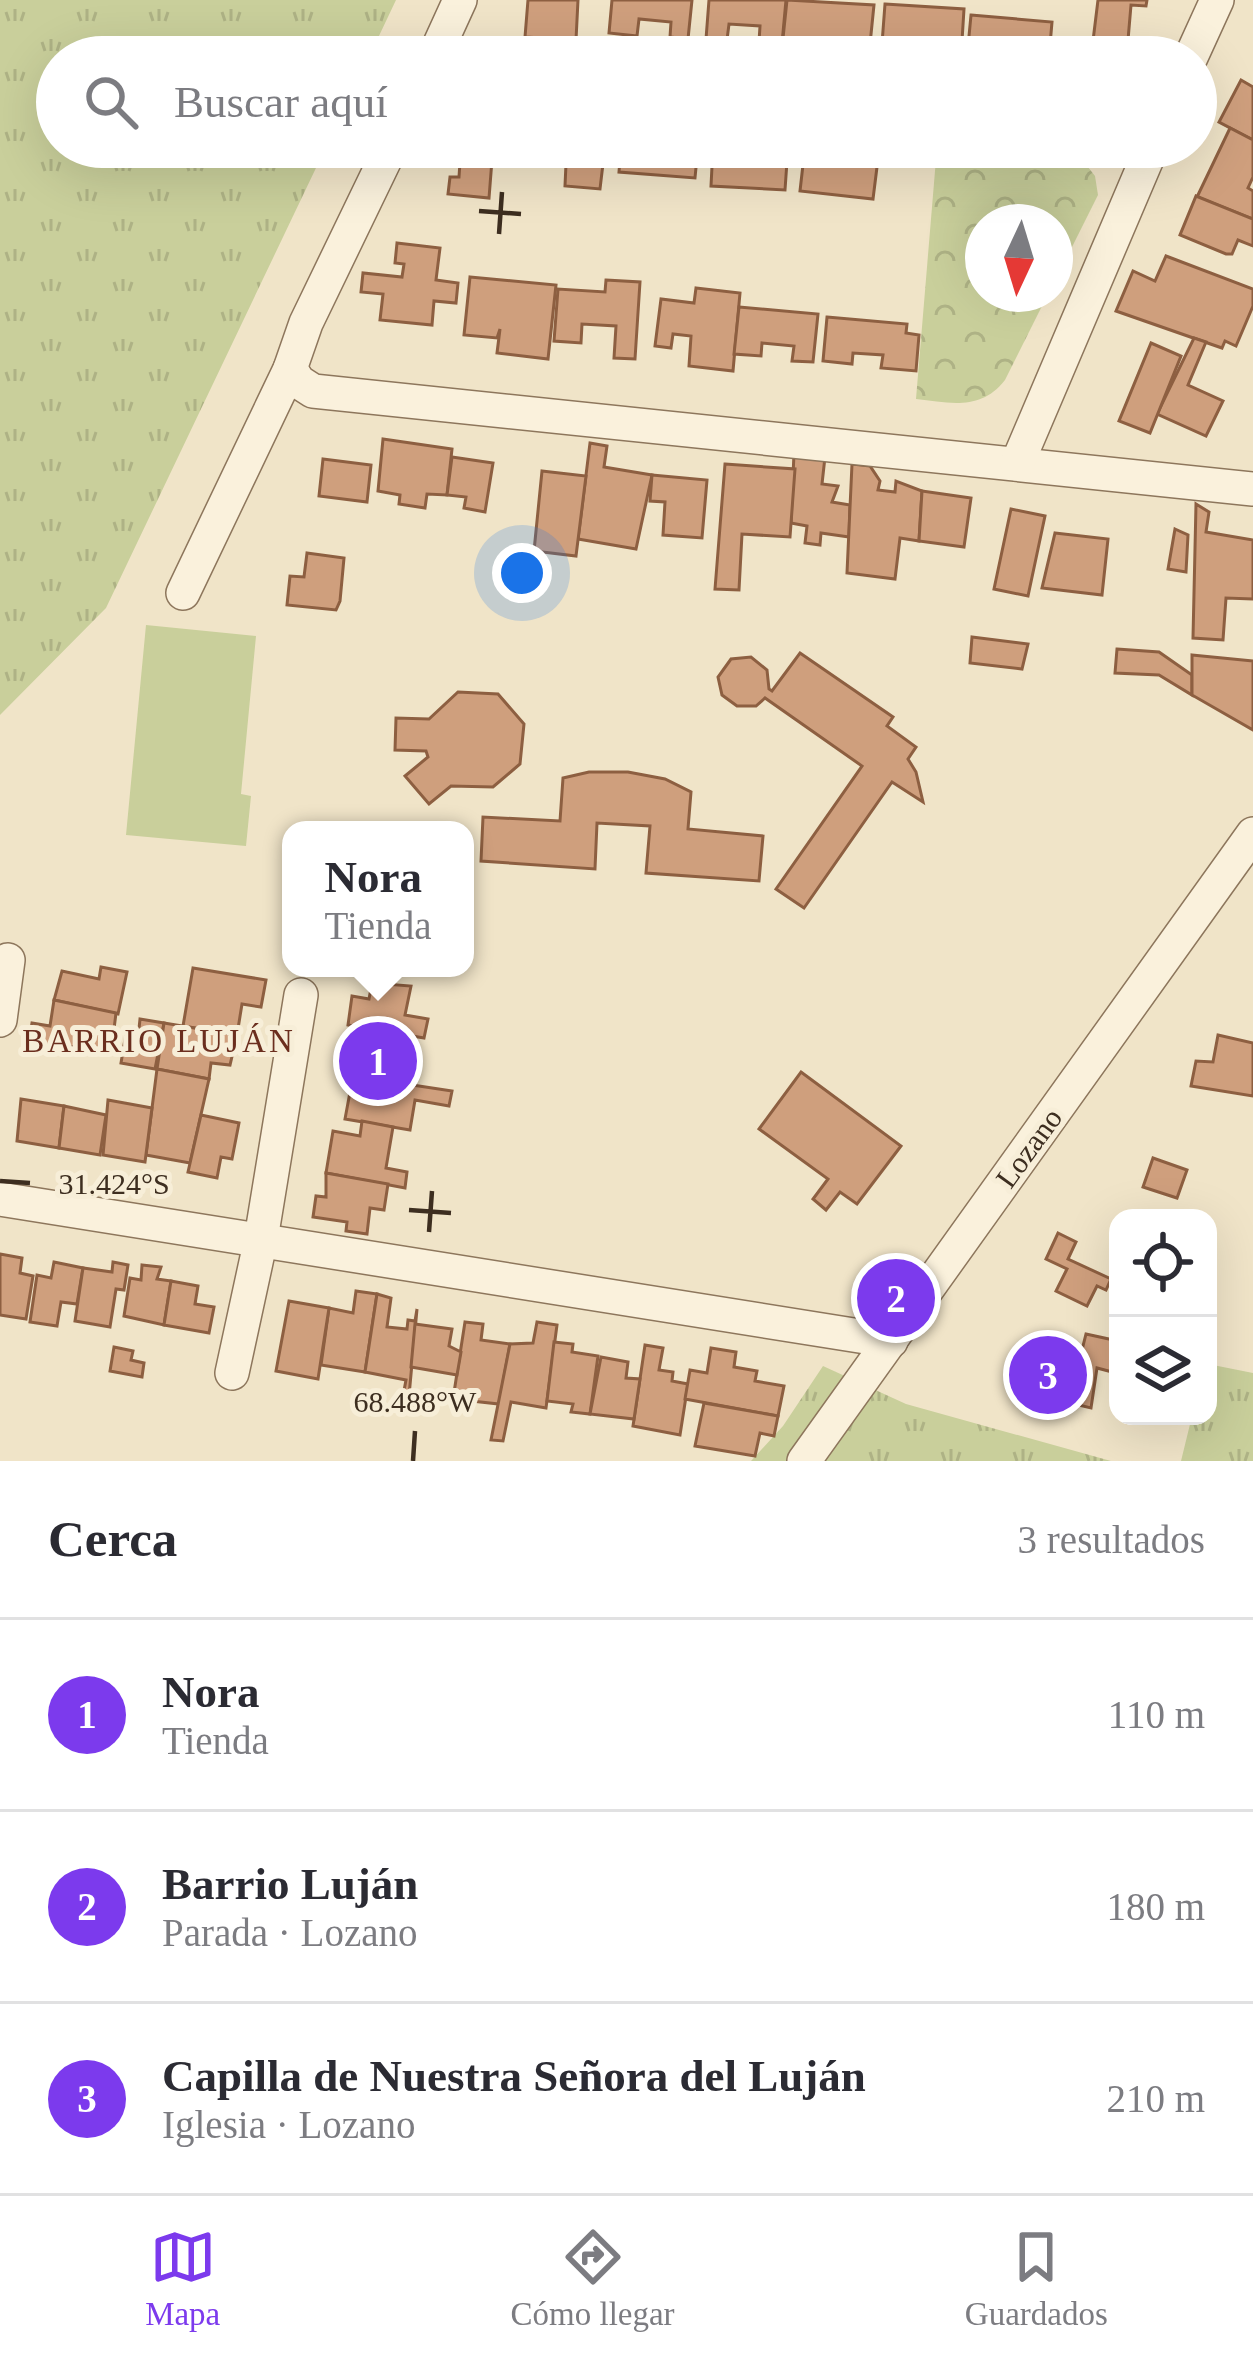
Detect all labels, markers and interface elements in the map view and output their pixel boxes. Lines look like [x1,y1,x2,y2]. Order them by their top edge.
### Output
search box [36,36,1217,168]
icon: search [78,69,144,135]
text: Buscar aquí [174,77,388,127]
north arrow [965,204,1073,312]
your location [492,543,552,603]
popup [282,821,474,977]
text: Nora [325,852,422,902]
text: Tienda [325,904,431,947]
pin: 1 [339,1016,417,1106]
district label: BARRIO LUJÁN [22,1023,296,1059]
street label: Lozano [989,1102,1068,1194]
text: 31.424°S [58,1167,170,1200]
map controls [1109,1209,1217,1425]
button: locate [1109,1209,1217,1317]
pin: 2 [857,1253,935,1343]
button: layers [1109,1317,1217,1425]
pin: 3 [1009,1330,1087,1420]
text: 68.488°W [354,1385,477,1418]
text: Cerca [48,1511,177,1567]
text: 3 resultados [1018,1518,1205,1561]
text: Nora [162,1667,259,1717]
text: 1 [77,1693,97,1736]
text: 110 m [1108,1693,1205,1736]
text: Tienda [162,1719,269,1762]
text: Barrio Luján [162,1859,418,1909]
text: 2 [77,1885,97,1928]
text: 180 m [1106,1885,1205,1928]
text: Parada · Lozano [162,1911,418,1954]
text: Capilla de Nuestra Señora del Luján [162,2051,866,2101]
text: 3 [77,2077,97,2120]
text: 210 m [1106,2077,1205,2120]
text: Iglesia · Lozano [162,2103,415,2146]
tab: Mapa [145,2224,220,2333]
tab: Cómo llegar [511,2224,675,2333]
tab: Guardados [965,2224,1108,2333]

